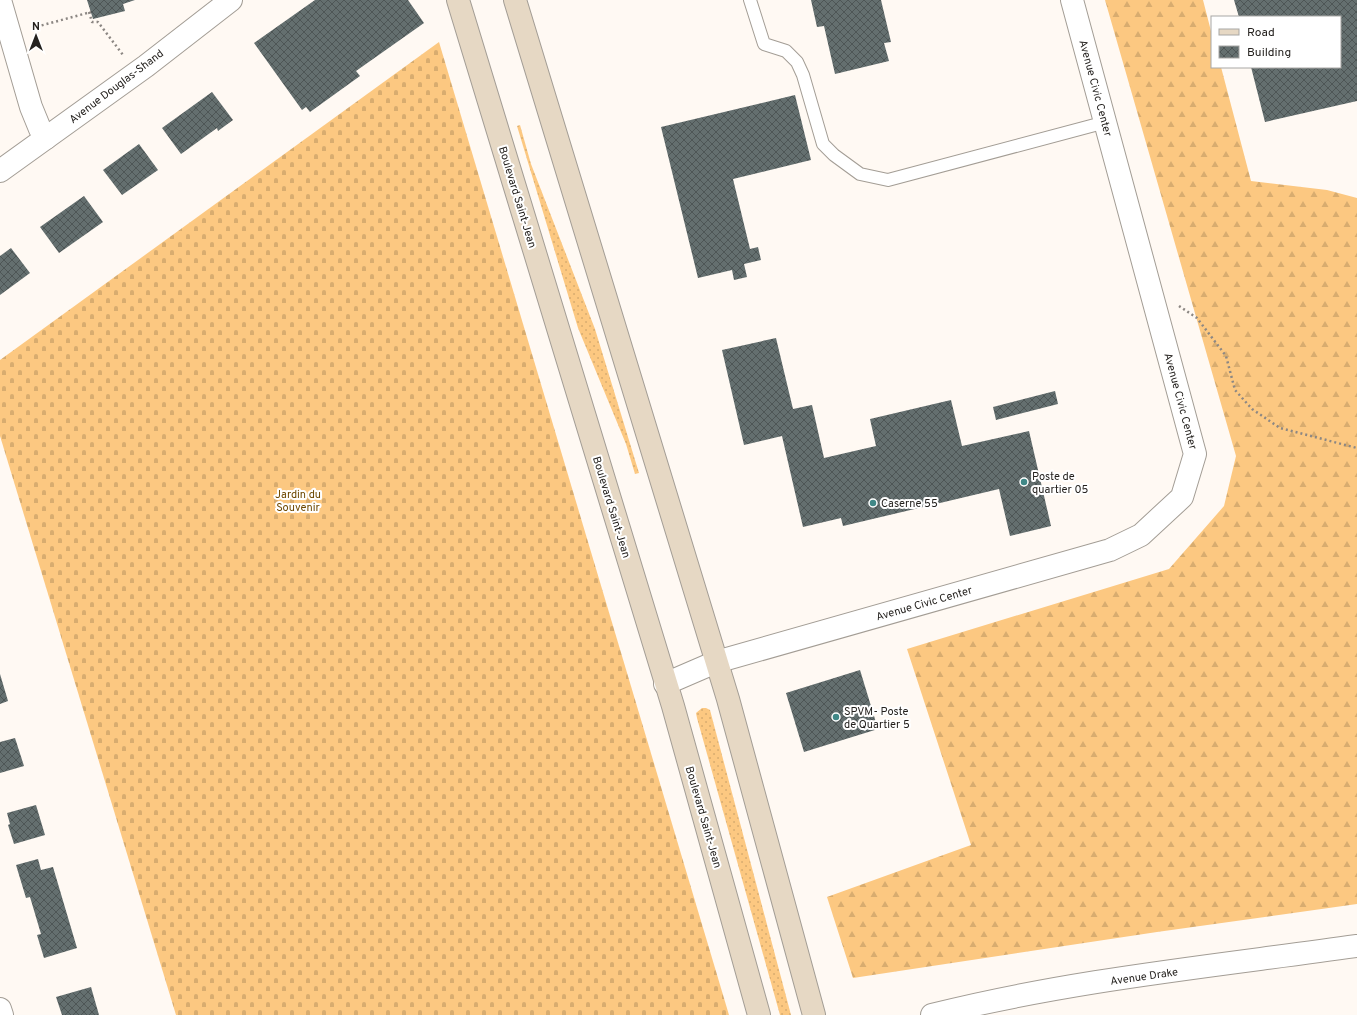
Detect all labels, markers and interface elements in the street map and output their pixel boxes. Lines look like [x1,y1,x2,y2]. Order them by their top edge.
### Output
north arrow [16,16,56,56]
legend [1211,16,1341,68]
text: N [32,20,40,34]
text: Road [1247,25,1275,41]
street label: Avenue Civic Center [1075,38,1115,139]
text: Building [1247,45,1291,61]
street label: Avenue Douglas-Shand [67,47,167,127]
street label: Boulevard Saint-Jean [495,145,539,250]
street label: Avenue Civic Center [1160,351,1200,452]
street label: Boulevard Saint-Jean [589,455,633,560]
place label: Poste de quartier 05 [1032,470,1089,497]
marker: Poste de quartier 05 [1019,477,1029,487]
park label: Jardin du Souvenir [275,488,321,515]
place label: Caserne 55 [881,497,938,511]
marker: Caserne 55 [868,498,878,508]
street label: Avenue Civic Center [875,583,975,624]
place label: SPVM- Poste de Quartier 5 [844,705,910,732]
marker: SPVM- Poste de Quartier 5 [831,712,841,722]
street label: Boulevard Saint-Jean [682,765,724,870]
street label: Avenue Drake [1109,965,1179,989]

